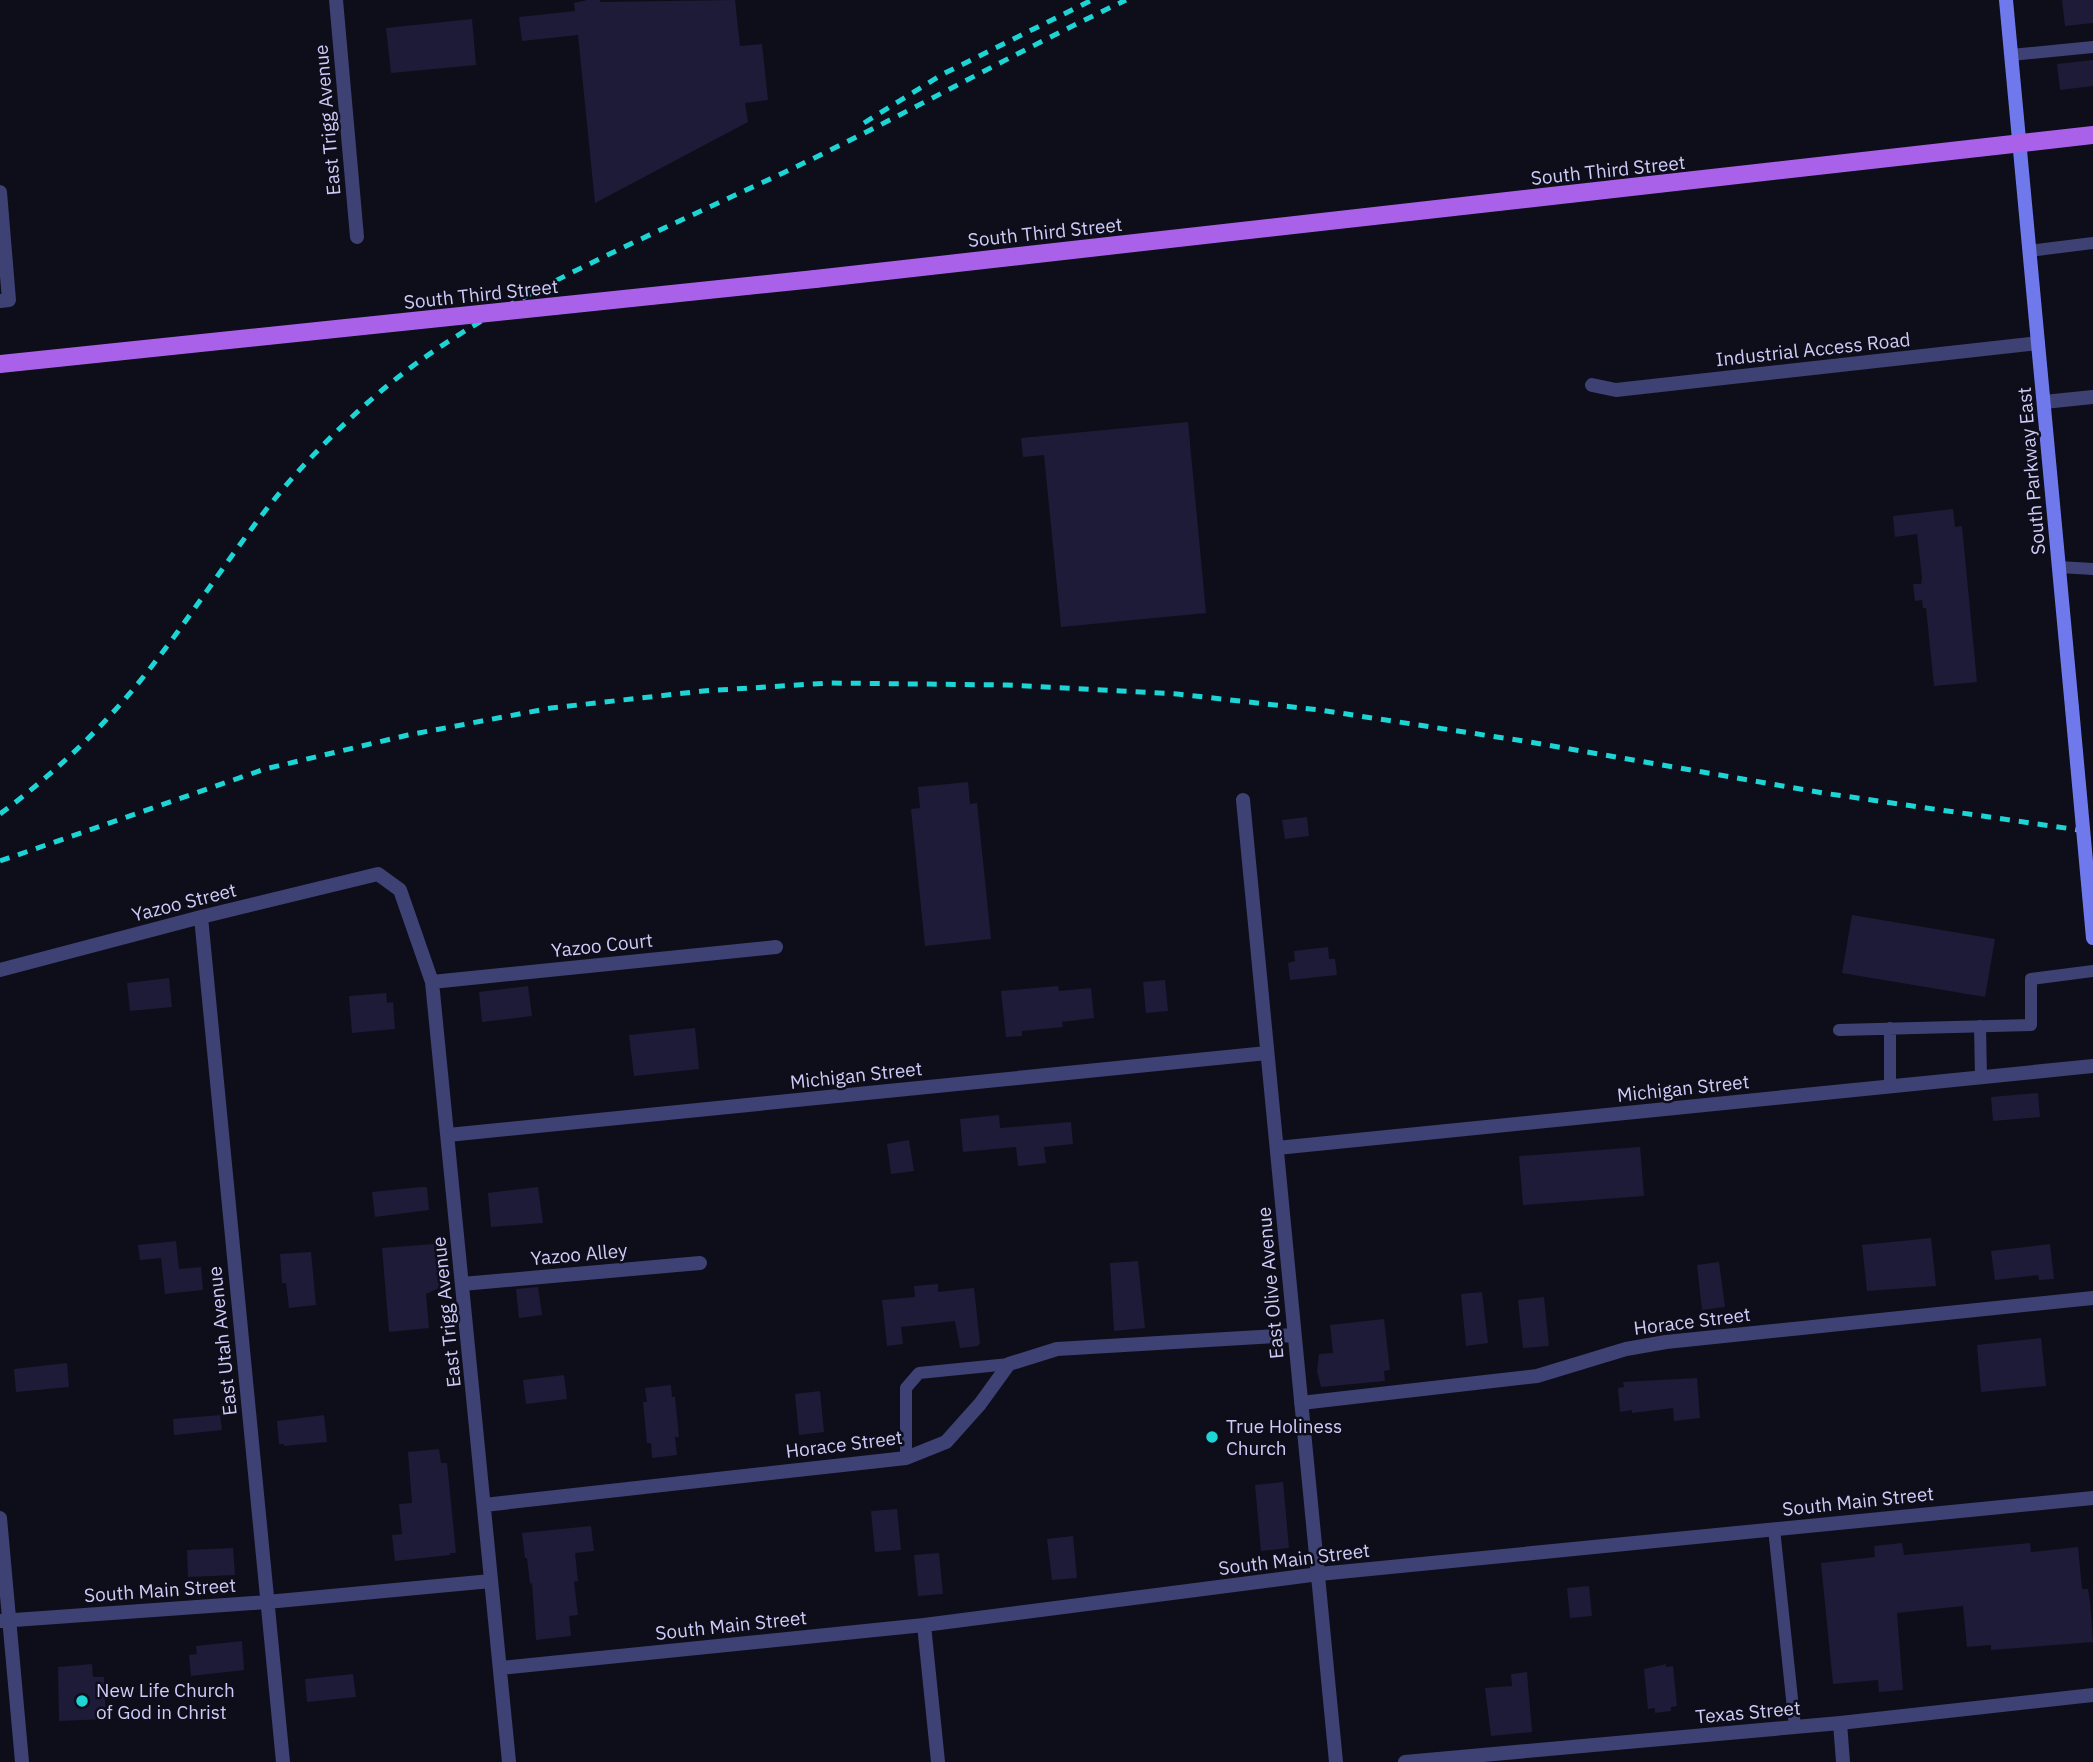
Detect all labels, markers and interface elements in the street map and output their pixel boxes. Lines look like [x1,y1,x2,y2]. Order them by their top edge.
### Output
street label: East Trigg Avenue [308,44,346,196]
street label: South Third Street [1530,150,1686,190]
street label: South Third Street [967,212,1123,252]
street label: South Third Street [403,274,559,314]
street label: Industrial Access Road [1714,327,1912,371]
street label: South Parkway East [2012,386,2050,556]
street label: Yazoo Street [129,877,239,927]
street label: Yazoo Court [550,928,654,962]
street label: Michigan Street [789,1056,923,1094]
street label: Michigan Street [1616,1069,1750,1107]
street label: East Olive Avenue [1251,1206,1289,1360]
street label: East Trigg Avenue [426,1236,466,1388]
street label: Yazoo Alley [530,1238,629,1270]
street label: East Utah Avenue [202,1265,242,1417]
street label: Horace Street [1632,1302,1752,1340]
place label: True Holiness Church [1226,1414,1342,1460]
street label: Horace Street [784,1425,904,1463]
marker: True Holiness Church [1204,1429,1220,1445]
street label: South Main Street [1781,1481,1935,1521]
street label: South Main Street [1217,1538,1371,1580]
street label: South Main Street [83,1573,237,1607]
street label: South Main Street [654,1605,808,1645]
place label: New Life Church of God in Christ [96,1678,235,1724]
marker: New Life Church of God in Christ [74,1693,90,1709]
street label: Texas Street [1694,1695,1802,1729]

